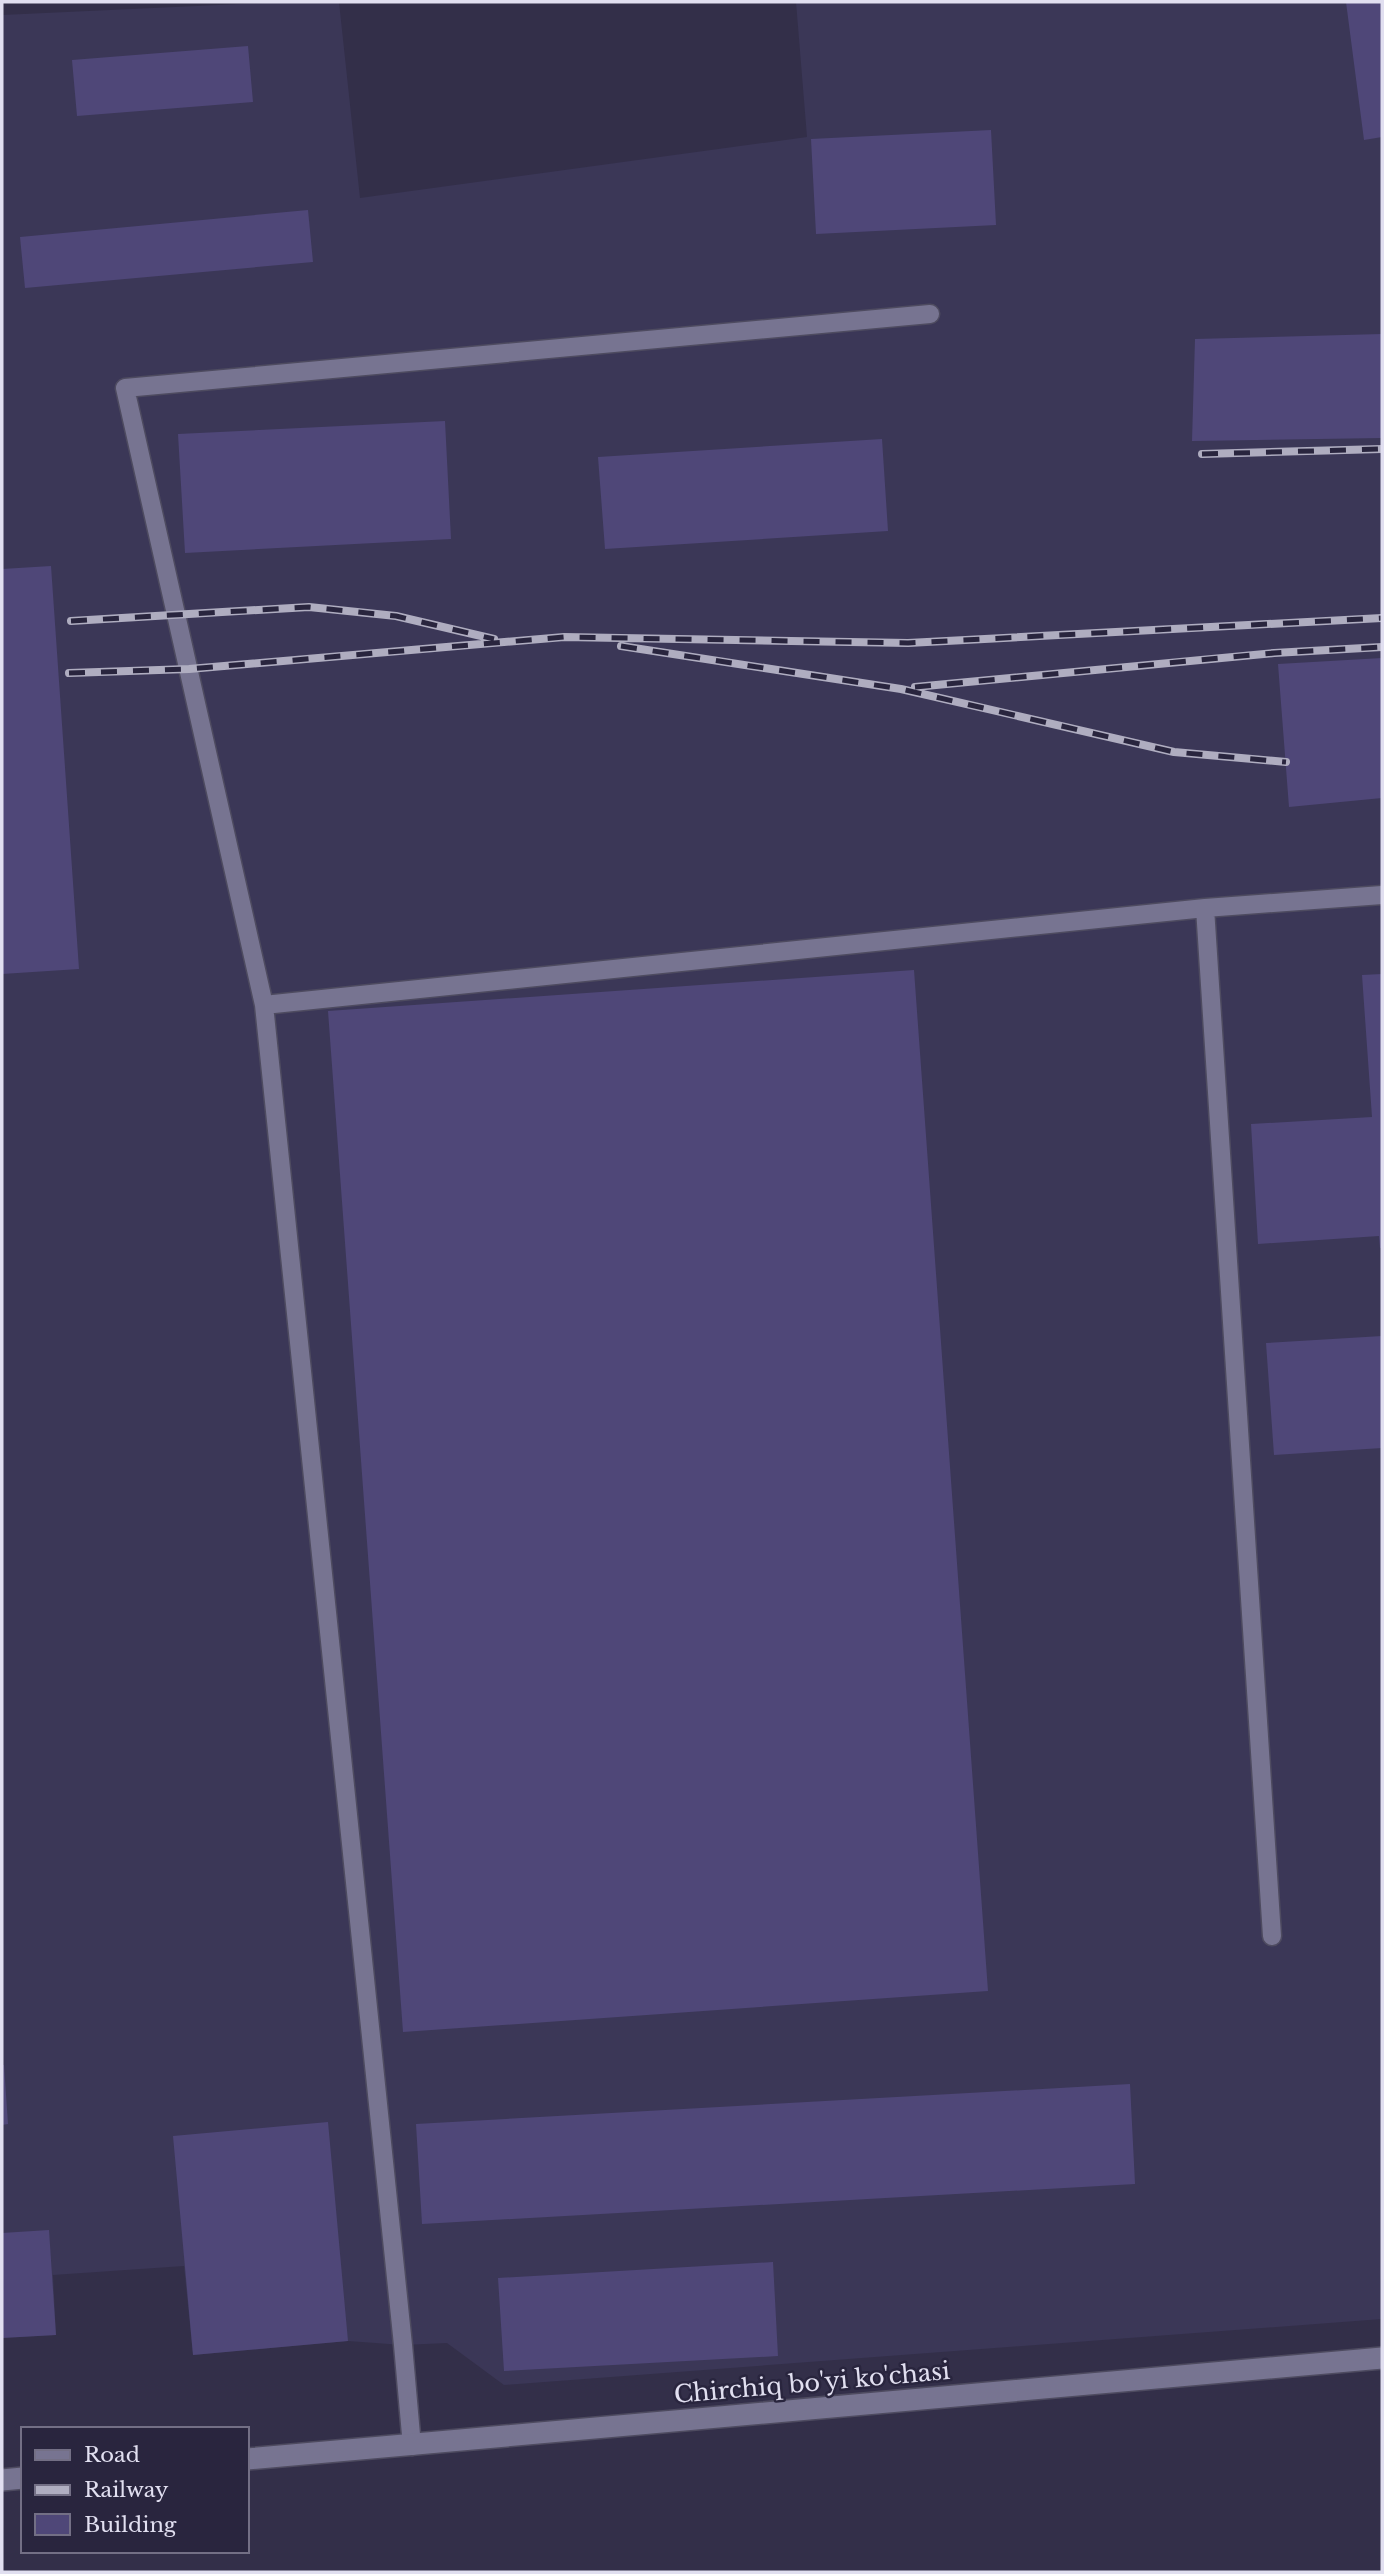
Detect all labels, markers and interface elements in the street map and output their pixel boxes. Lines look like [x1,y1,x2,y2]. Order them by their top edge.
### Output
street label: Chirchiq bo'yi ko'chasi [673,2356,951,2409]
legend [21,2427,248,2553]
text: Road [84,2442,140,2468]
text: Railway [84,2477,169,2503]
text: Building [84,2512,177,2538]

